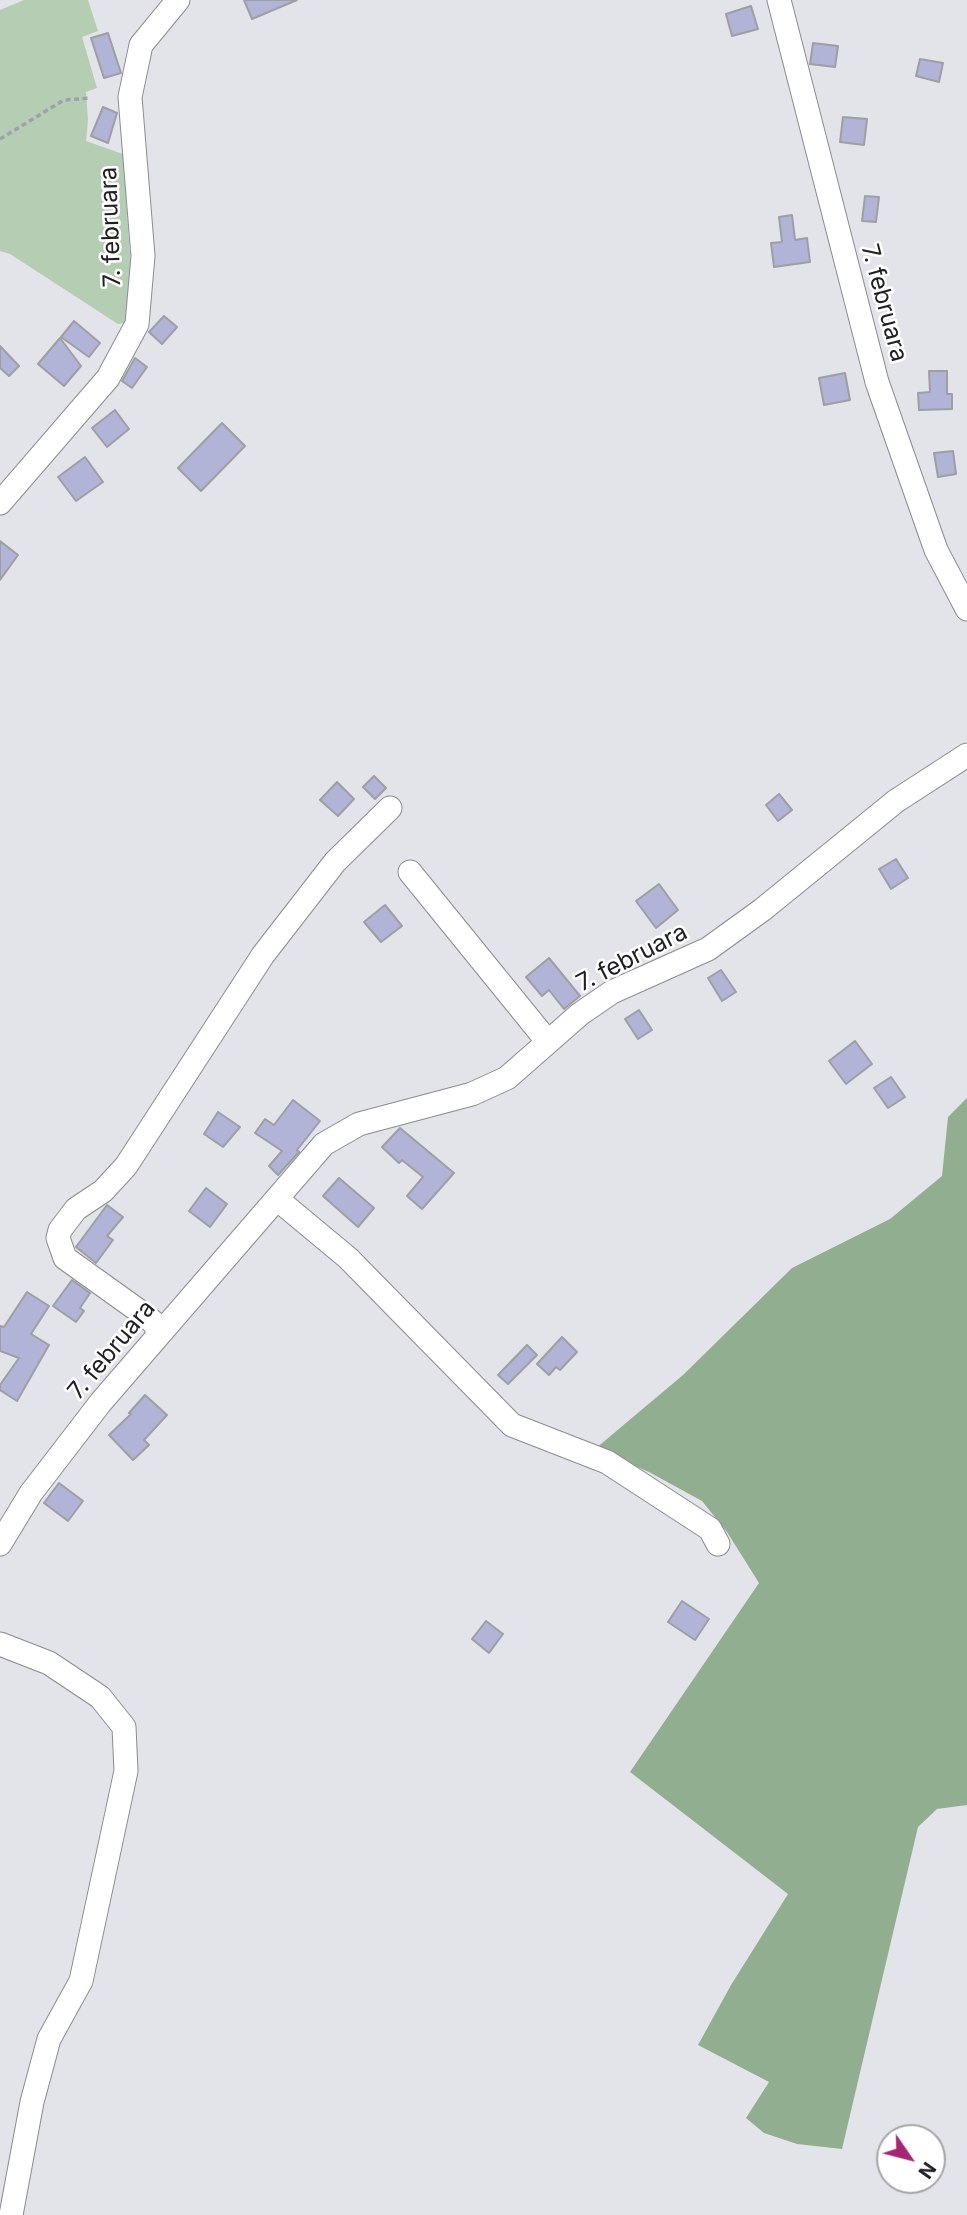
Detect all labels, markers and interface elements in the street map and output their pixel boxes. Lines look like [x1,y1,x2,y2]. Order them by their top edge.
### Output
street label: 7. februara [95,166,127,288]
street label: 7. februara [855,241,913,365]
street label: 7. februara [572,918,692,998]
street label: 7. februara [62,1295,162,1405]
north arrow [876,2124,946,2194]
text: N [913,2158,941,2183]

